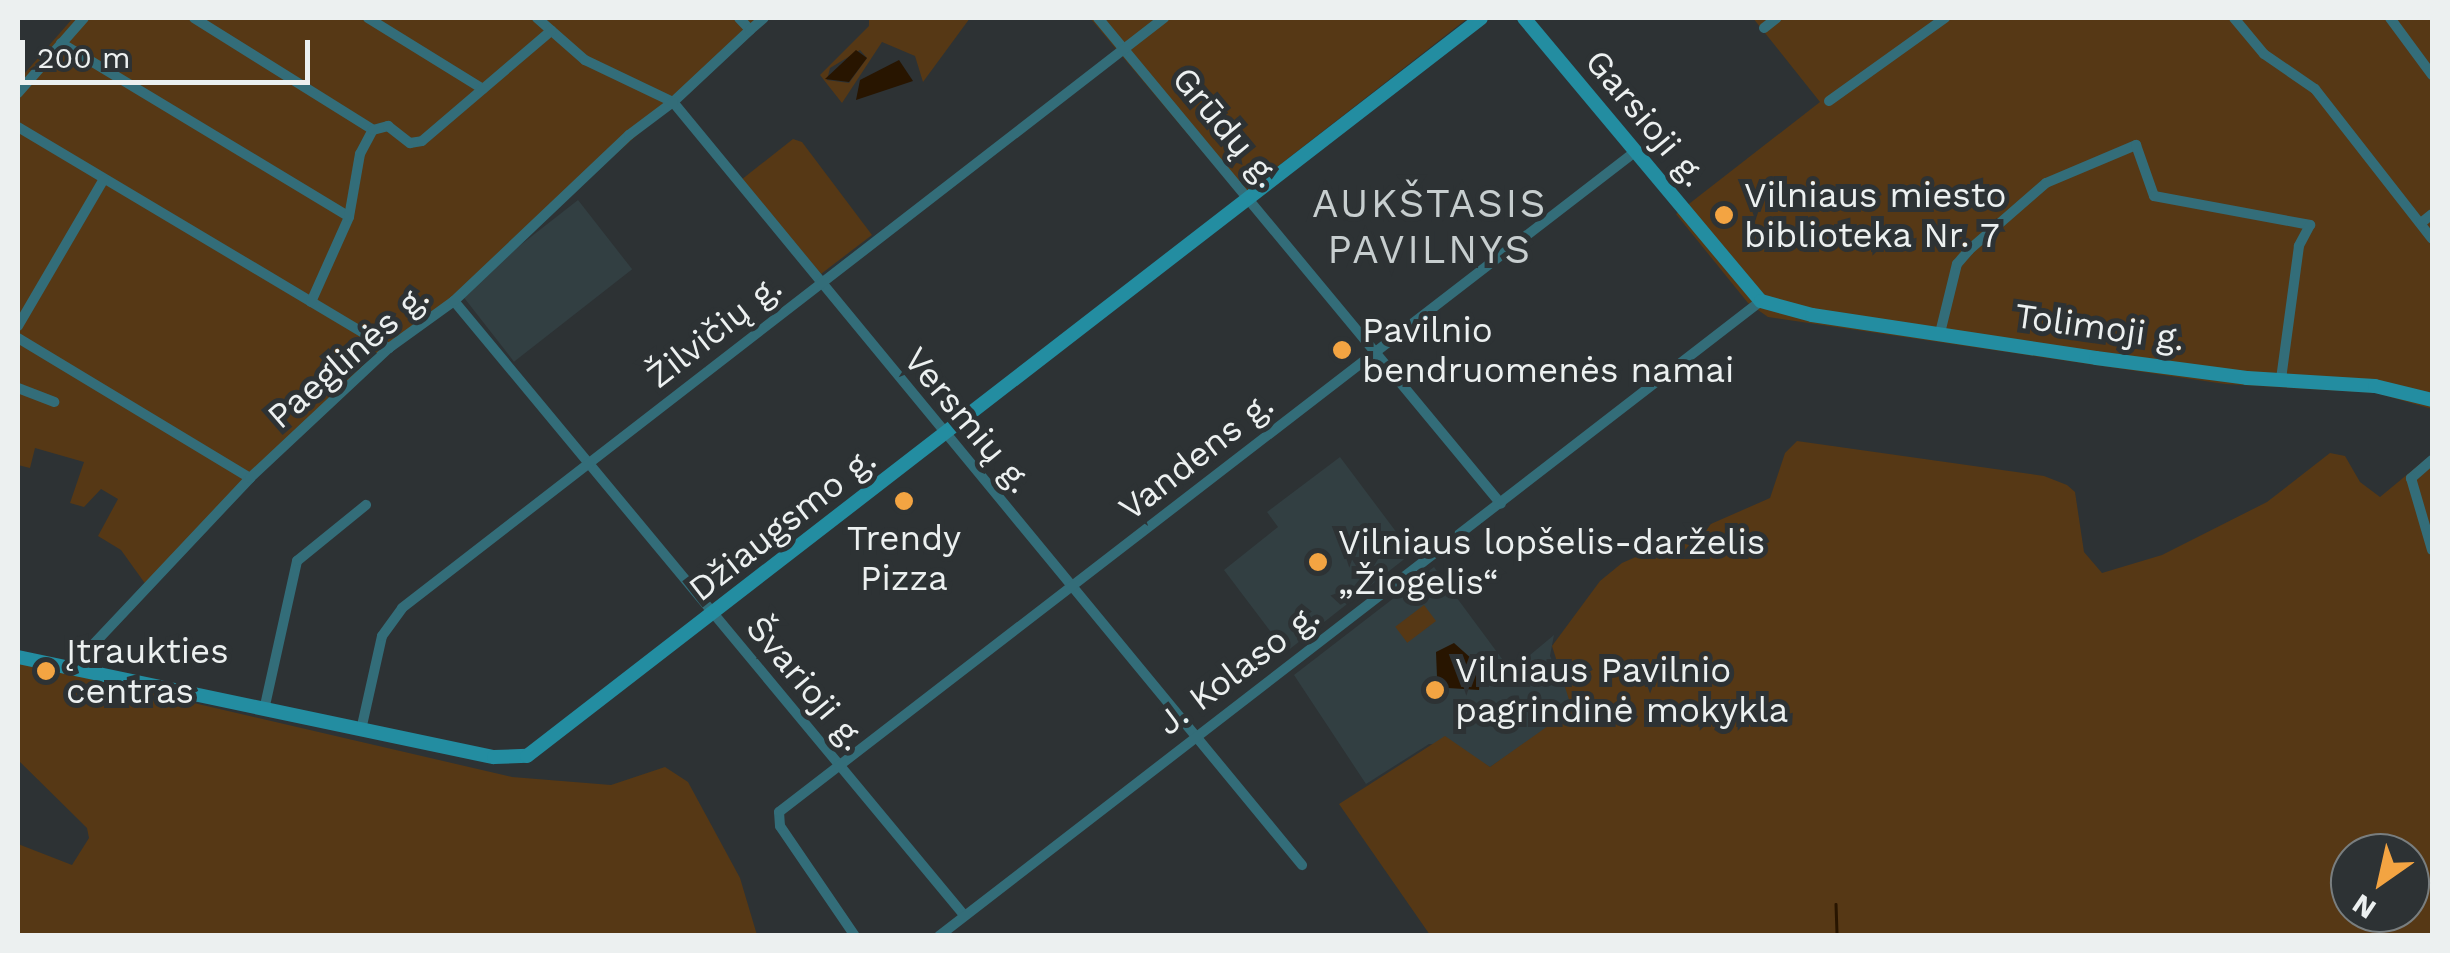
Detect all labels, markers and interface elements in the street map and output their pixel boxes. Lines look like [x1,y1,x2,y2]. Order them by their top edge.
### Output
scale bar [25,20,315,82]
text: 200 m [37,40,131,75]
street label: Garsioji g. [1577,41,1715,195]
street label: Grūdų g. [1163,58,1289,196]
place label: Vilniaus miesto biblioteka Nr. 7 [1744,174,2006,256]
district label: AUKŠTASIS PAVILNYS [1312,180,1548,274]
marker: Vilniaus miesto biblioteka Nr. 7 [1713,204,1735,226]
street label: Žilvičių g. [638,265,790,397]
street label: Paeglinės g. [259,274,437,438]
street label: Tolimoji g. [2012,294,2188,360]
place label: Pavilnio bendruomenės namai [1362,309,1734,391]
street label: Versmių g. [895,339,1041,501]
marker: Pavilnio bendruomenės namai [1331,339,1353,361]
street label: Vandens g. [1111,383,1281,529]
street label: Džiaugsmo g. [680,438,884,610]
marker: Trendy Pizza [893,490,915,512]
place label: Trendy Pizza [847,517,961,599]
place label: Vilniaus lopšelis-darželis „Žiogelis“ [1338,521,1765,603]
marker: Vilniaus lopšelis-darželis „Žiogelis“ [1307,551,1329,573]
street label: J. Kolaso g. [1148,594,1328,744]
street label: Švarioji g. [738,607,874,759]
place label: Įtraukties centras [66,630,229,712]
place label: Vilniaus Pavilnio pagrindinė mokykla [1455,649,1788,731]
marker: Įtraukties centras [35,660,57,682]
marker: Vilniaus Pavilnio pagrindinė mokykla [1424,679,1446,701]
north arrow [2330,833,2430,933]
text: N [2346,887,2382,926]

